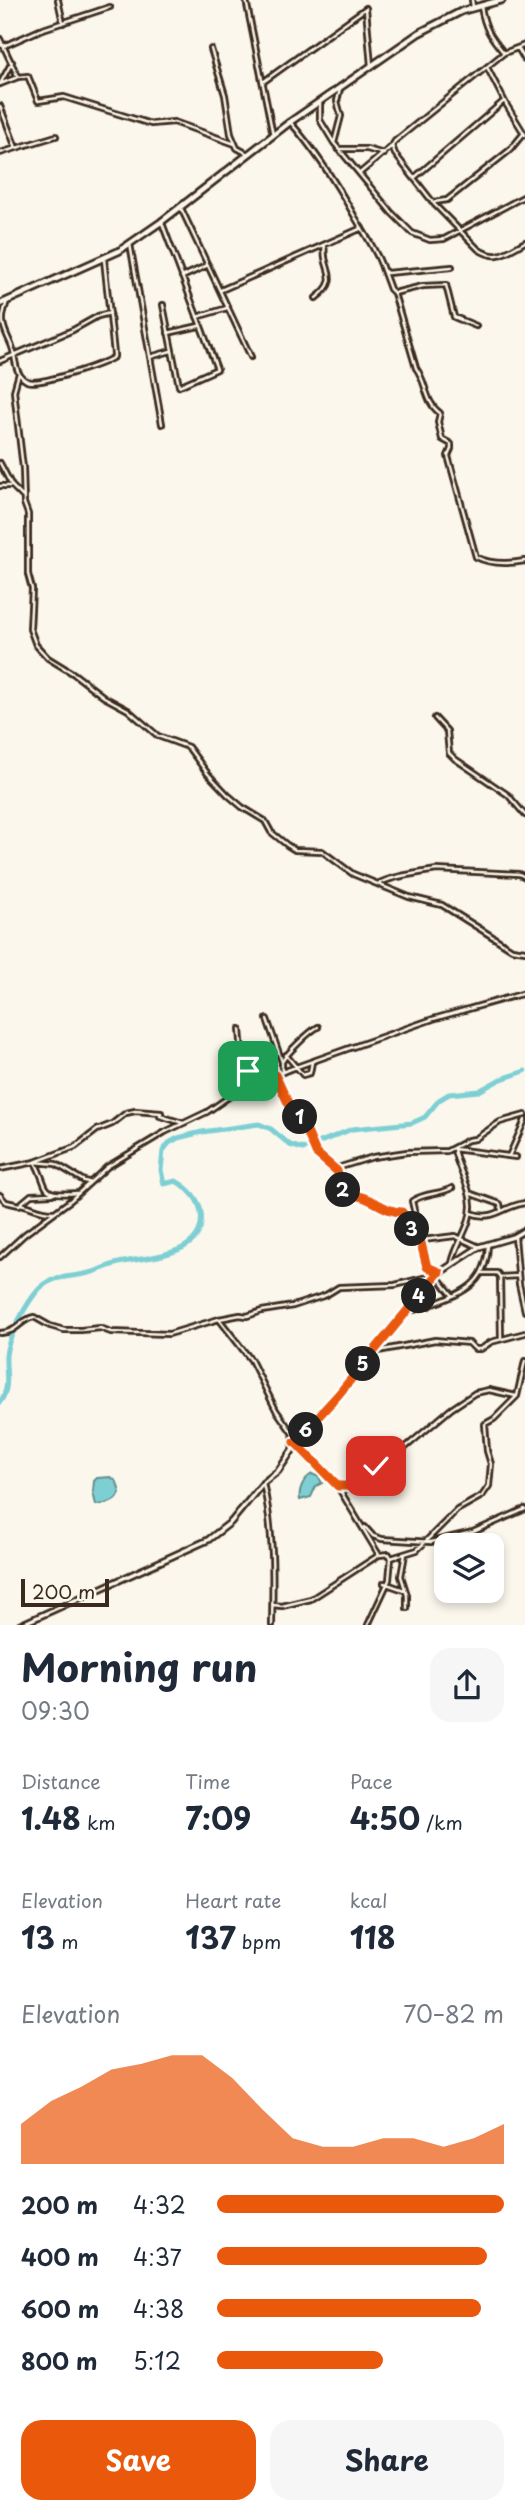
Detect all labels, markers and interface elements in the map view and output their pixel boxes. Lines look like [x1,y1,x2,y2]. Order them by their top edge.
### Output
pin [218,1041,278,1101]
icon: arrive [229,1052,267,1090]
pin: 1 [282,1100,318,1134]
text: 1 [295,1102,304,1130]
pin: 2 [326,1172,360,1208]
text: 2 [336,1175,349,1203]
pin: 3 [394,1212,430,1246]
text: 3 [405,1214,418,1242]
pin: 4 [402,1278,436,1314]
text: 4 [412,1281,425,1309]
pin: 5 [346,1346,380,1382]
text: 5 [356,1349,369,1377]
pin: 6 [288,1412,324,1448]
text: 6 [299,1415,312,1443]
pin [346,1436,406,1496]
icon: check [357,1447,395,1485]
map controls [434,1533,504,1603]
button: layers [434,1533,504,1603]
scale bar [21,1576,108,1608]
text: 200 m [32,1577,95,1605]
text: Morning run [21,1638,257,1695]
button: share [430,1648,504,1722]
text: 09:30 [21,1693,90,1728]
text: Distance [21,1767,101,1795]
text: Time [185,1767,230,1795]
text: Pace [350,1767,393,1795]
text: 1.48 [21,1795,81,1840]
text: 7:09 [185,1795,251,1840]
text: 4:50 [350,1795,420,1840]
text: km [81,1808,116,1836]
text: /km [420,1808,463,1836]
text: Elevation [21,1886,103,1914]
text: Heart rate [185,1886,281,1914]
text: kcal [350,1886,388,1914]
text: 13 [21,1914,55,1959]
text: 137 [185,1914,236,1959]
text: 118 [350,1914,396,1959]
text: m [55,1927,78,1955]
text: bpm [236,1927,281,1955]
text: Elevation [21,1996,120,2031]
text: 70–82 m [403,1996,504,2031]
text: 200 m [21,2187,98,2222]
text: 4:32 [133,2187,186,2222]
text: 400 m [21,2239,99,2274]
text: 4:37 [133,2239,182,2274]
text: 600 m [21,2291,99,2326]
text: 4:38 [133,2291,184,2326]
text: 800 m [21,2343,98,2378]
text: 5:12 [133,2343,181,2378]
button: Save [21,2420,256,2500]
button: Share [270,2420,504,2500]

